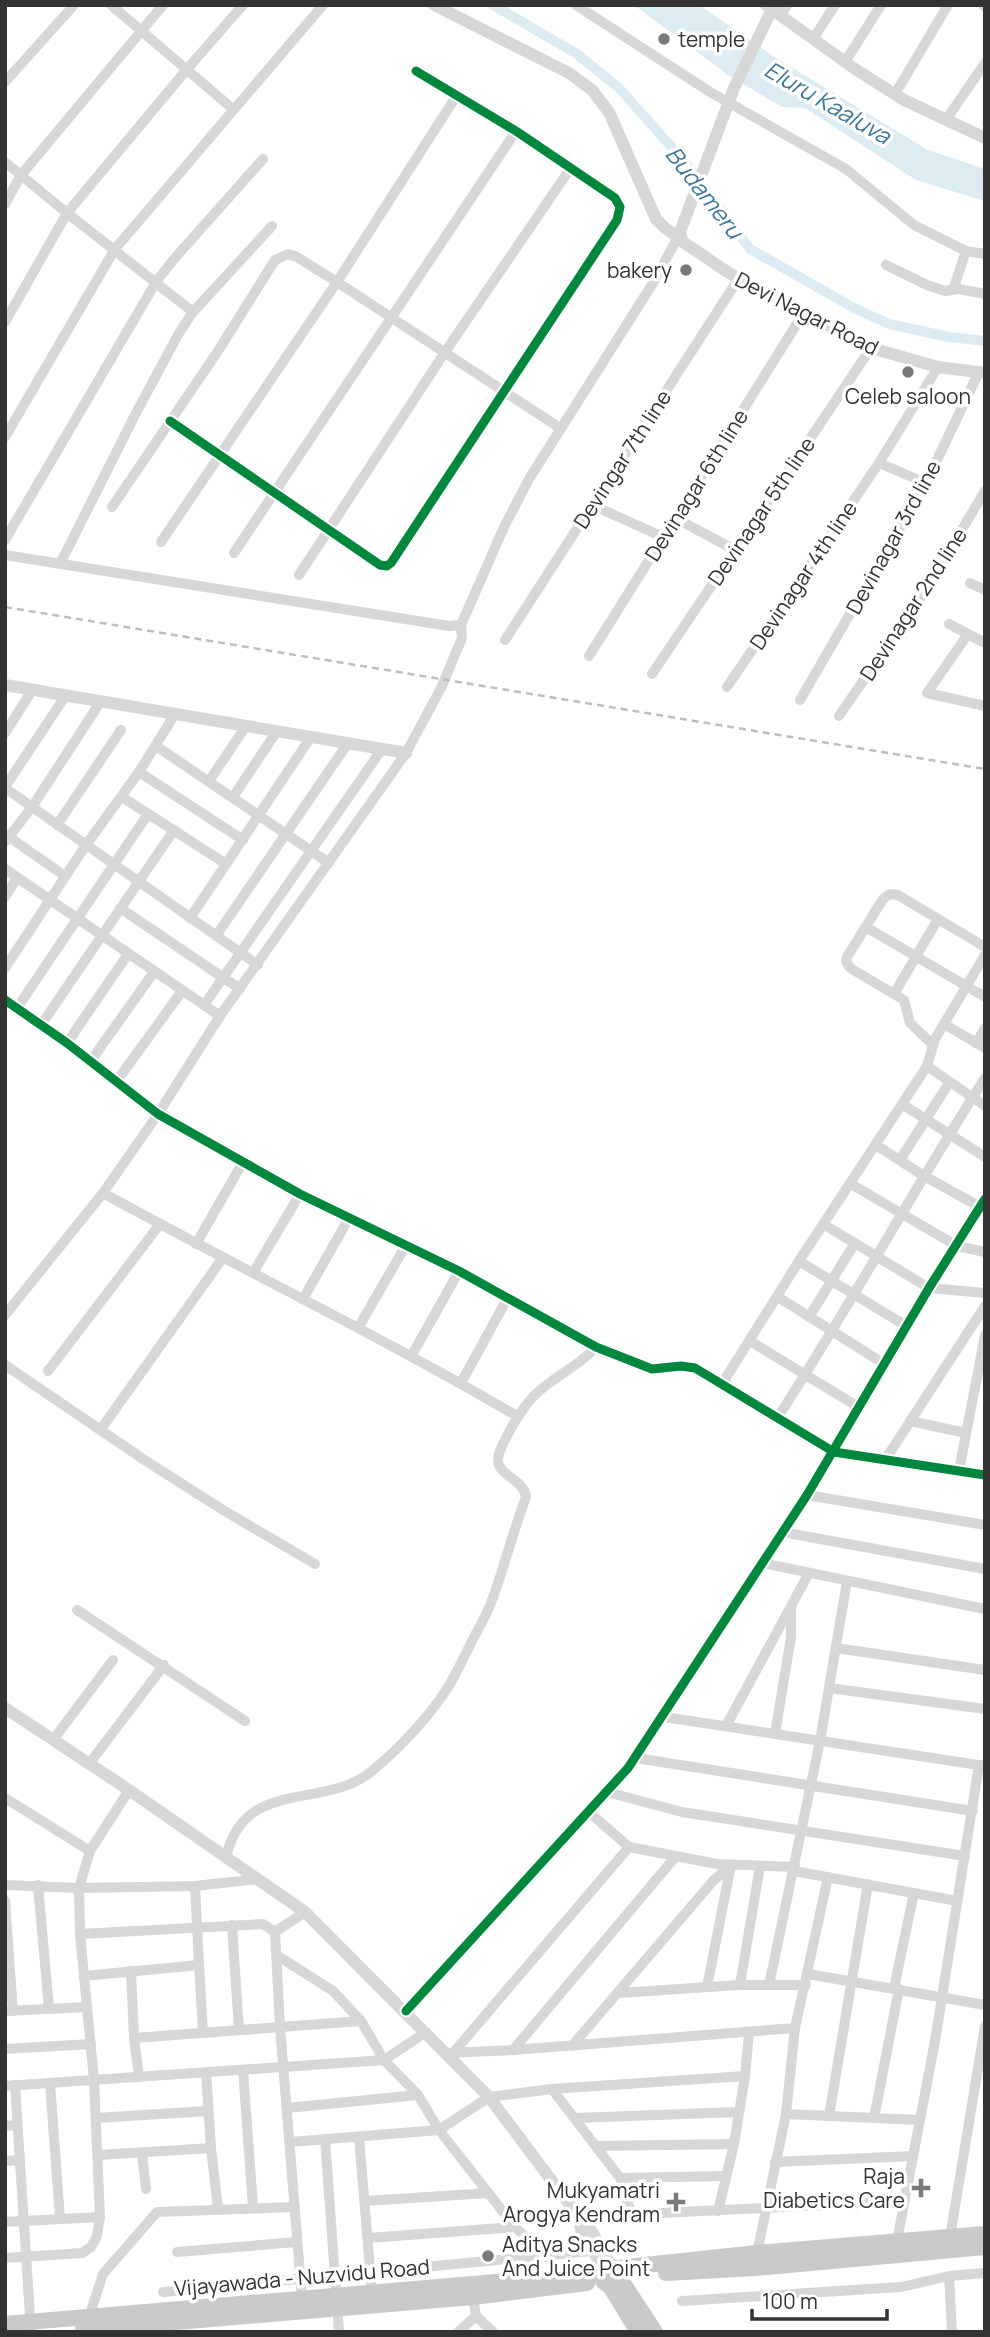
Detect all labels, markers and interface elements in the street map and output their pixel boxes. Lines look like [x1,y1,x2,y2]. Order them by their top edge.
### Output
place label: temple [678,25,745,53]
marker: temple [656,31,672,47]
water label: Eluru Kaaluva [759,53,898,152]
water label: Budameru [659,139,753,247]
place label: bakery [607,256,672,284]
marker: bakery [678,262,694,278]
street label: Devi Nagar Road [731,265,883,361]
marker: Celeb saloon [900,364,916,380]
place label: Celeb saloon [845,382,971,410]
street label: Devingar 7th line [567,384,677,534]
street label: Devinagar 6th line [638,404,754,566]
street label: Devinagar 5th line [701,431,821,591]
street label: Devinagar 3rd line [839,455,947,619]
street label: Devinagar 4th line [743,495,863,655]
street label: Devinagar 2nd line [853,522,973,686]
place label: Raja Diabetics Care [763,2162,905,2214]
place label: Mukyamatri Arogya Kendram [503,2176,660,2228]
marker: Raja Diabetics Care [911,2178,931,2198]
marker: Mukyamatri Arogya Kendram [666,2192,686,2212]
place label: Aditya Snacks And Juice Point [502,2230,650,2282]
marker: Aditya Snacks And Juice Point [480,2248,496,2264]
street label: Vijayawada - Nuzvidu Road [173,2252,431,2302]
scale bar [752,2278,887,2322]
text: 100 m [762,2287,818,2315]

